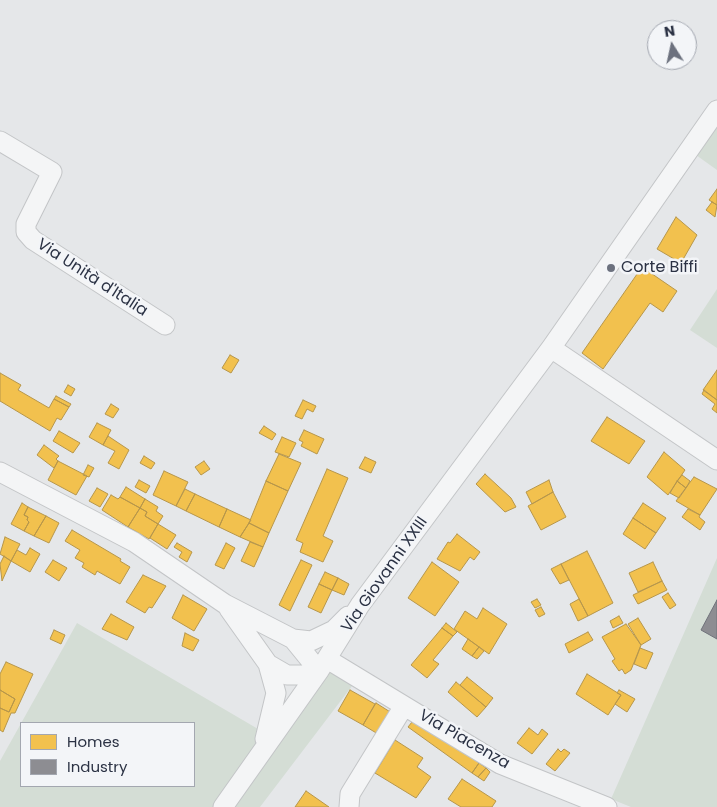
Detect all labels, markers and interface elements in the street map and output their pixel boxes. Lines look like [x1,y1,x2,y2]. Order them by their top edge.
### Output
north arrow [647,20,697,70]
text: N [663,20,676,42]
street label: Via Unità d'Italia [33,235,151,321]
place label: Corte Biffi [621,258,698,278]
marker: Corte Biffi [605,262,617,274]
street label: Via Giovanni XXIII [338,514,432,636]
street label: Via Piacenza [415,706,513,774]
legend [20,722,195,787]
text: Homes [67,731,120,752]
text: Industry [67,756,127,777]

